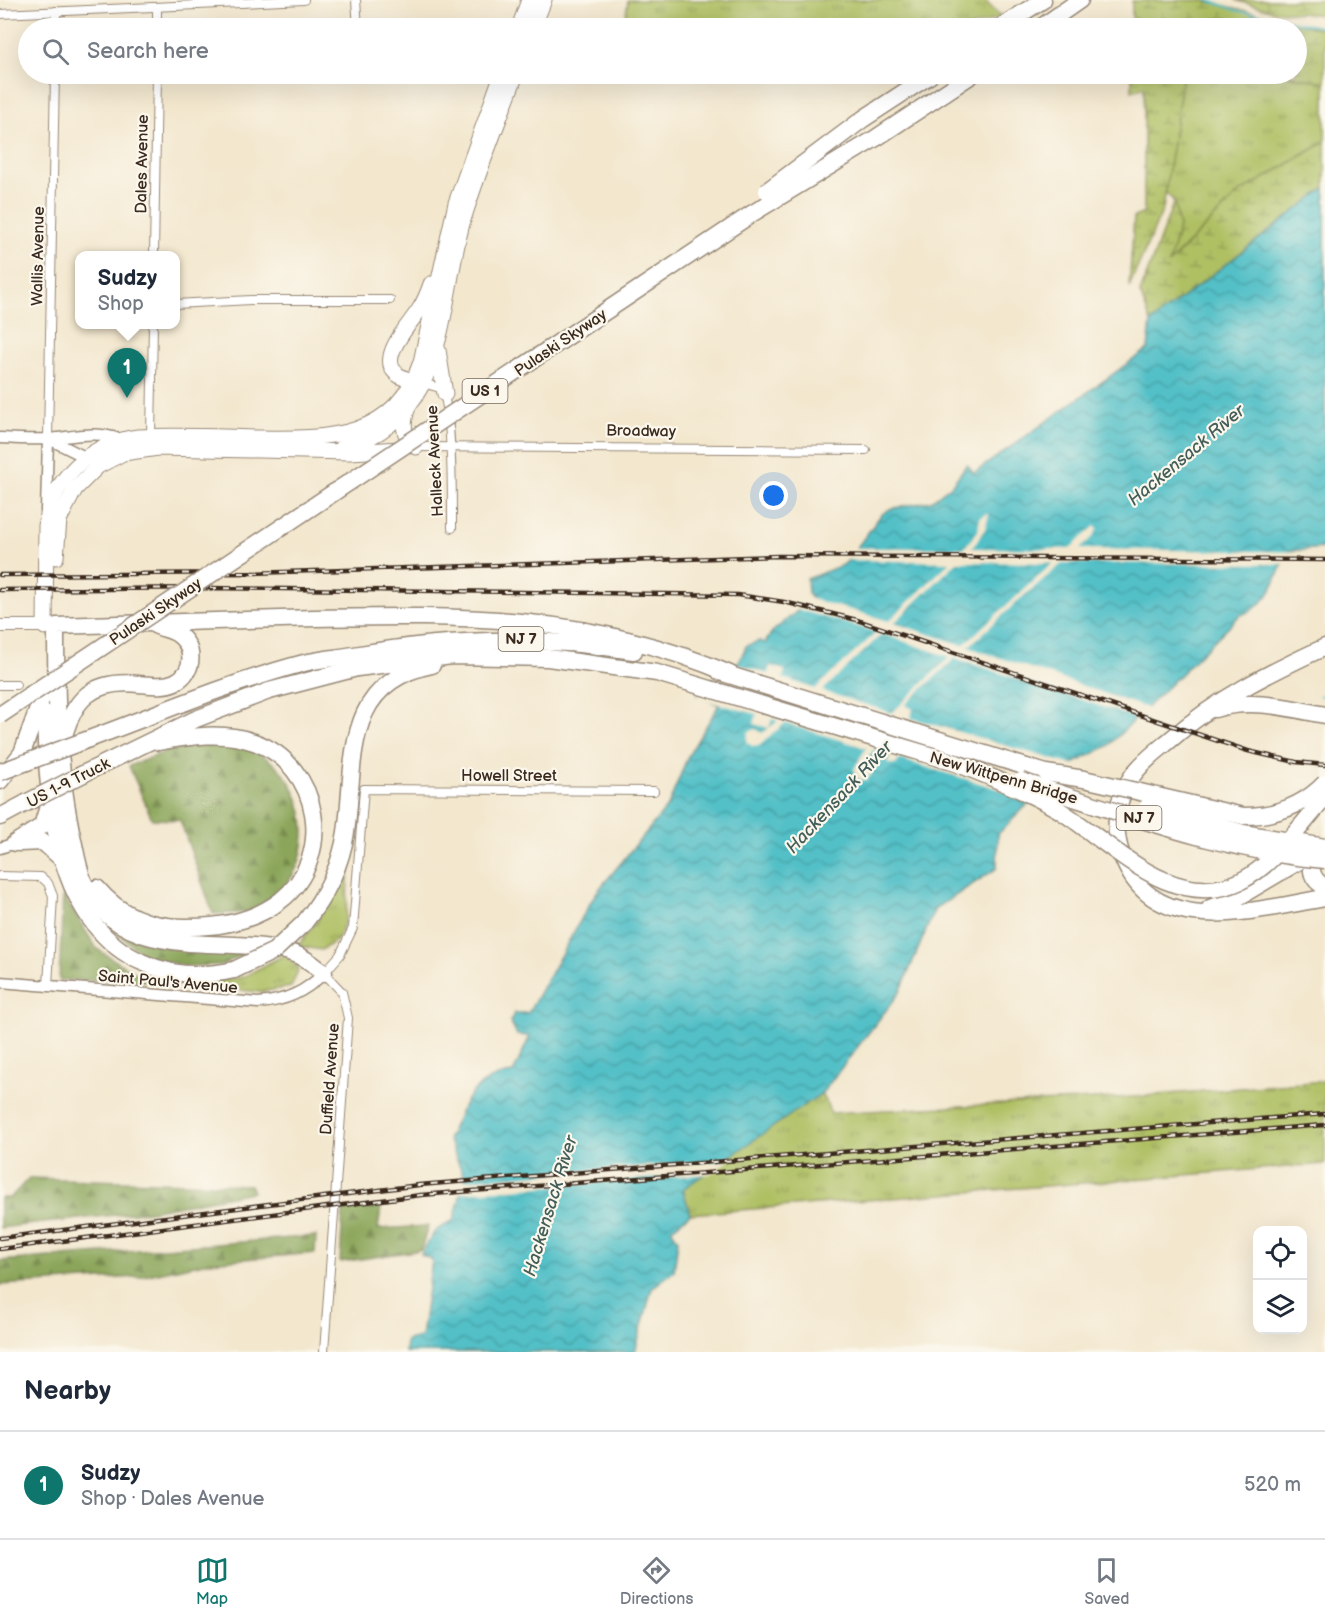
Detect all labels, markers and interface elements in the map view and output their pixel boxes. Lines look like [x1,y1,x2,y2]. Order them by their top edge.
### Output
search box [18,18,1307,84]
icon: search [39,35,72,68]
text: Search here [87,38,209,65]
street label: Dales Avenue [132,114,153,214]
street label: Wallis Avenue [28,206,49,306]
popup [75,251,180,329]
text: Sudzy [98,265,157,292]
text: Shop [98,292,144,316]
street label: Pulaski Skyway [511,305,611,381]
pin: 1 [108,348,146,398]
road number: US 1 [462,379,508,403]
water label: Hackensack River [1124,399,1250,510]
street label: Halleck Avenue [423,404,448,517]
street label: Broadway [606,421,677,442]
your location [759,481,788,510]
street label: Pulaski Skyway [106,574,206,650]
road number: NJ 7 [498,627,544,651]
water label: Hackensack River [782,736,898,858]
street label: New Wittpenn Bridge [927,748,1080,809]
street label: US 1-9 Truck [24,754,114,812]
street label: Howell Street [461,767,557,786]
road number: NJ 7 [1116,806,1162,830]
street label: Saint Paul's Avenue [97,967,239,998]
street label: Duffield Avenue [317,1022,344,1136]
water label: Hackensack River [519,1132,582,1279]
map controls [1253,1226,1307,1334]
button: locate [1253,1226,1307,1280]
button: layers [1253,1280,1307,1334]
text: Nearby [24,1376,111,1407]
text: Sudzy [81,1460,140,1487]
text: 1 [39,1473,48,1497]
text: 520 m [1244,1473,1301,1497]
text: Shop · Dales Avenue [81,1487,264,1511]
tab: Map [196,1554,229,1609]
tab: Directions [620,1554,693,1609]
tab: Saved [1084,1554,1129,1609]

